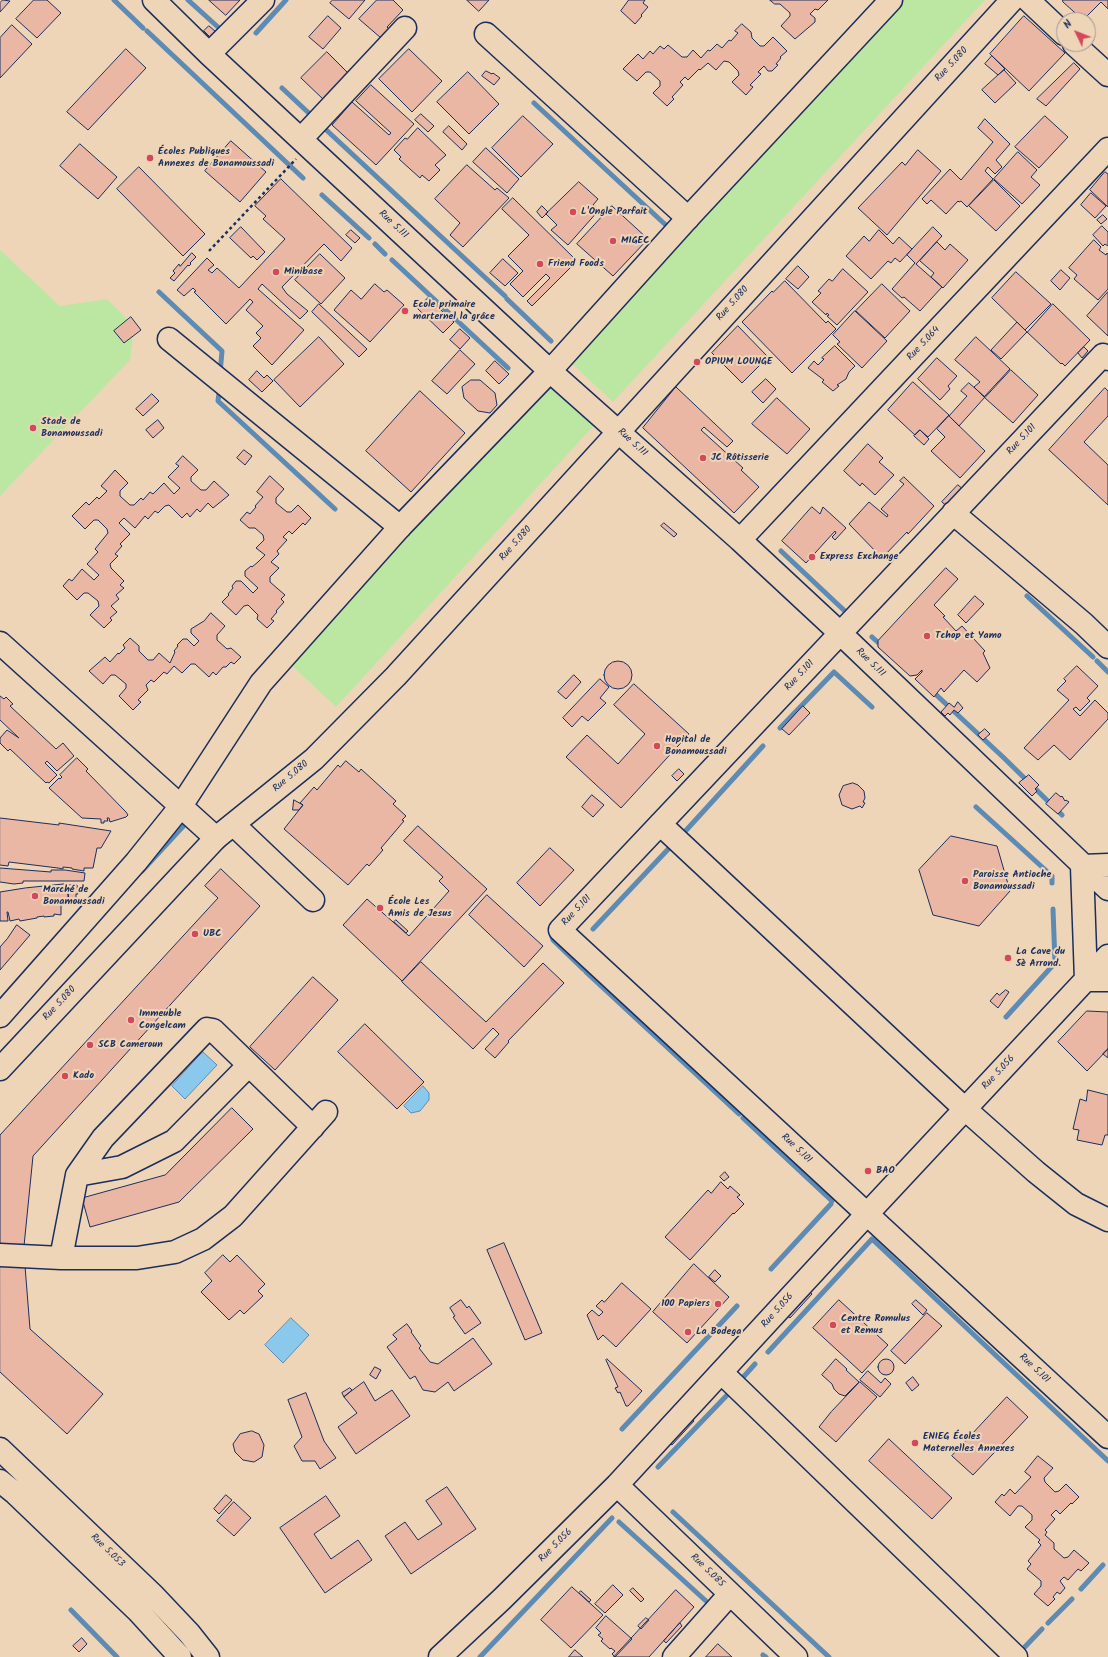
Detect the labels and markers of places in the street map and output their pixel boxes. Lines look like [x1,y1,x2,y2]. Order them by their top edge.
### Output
place label: Écoles Publiques Annexes de Bonamoussadi [158,146,274,170]
marker: Écoles Publiques Annexes de Bonamoussadi [145,153,155,163]
place label: L'Ongle Parfait [581,206,647,218]
marker: L'Ongle Parfait [568,207,578,217]
place label: MIGEC [621,235,649,247]
marker: MIGEC [608,236,618,246]
place label: Friend Foods [548,258,604,270]
marker: Friend Foods [535,259,545,269]
place label: Minibase [284,266,323,278]
marker: Minibase [271,267,281,277]
place label: Ecole primaire marternel la grâce [413,299,495,322]
marker: Ecole primaire marternel la grâce [400,306,410,316]
place label: OPIUM LOUNGE [705,356,773,368]
marker: OPIUM LOUNGE [692,357,702,367]
place label: Stade de Bonamoussadi [41,416,102,440]
marker: Stade de Bonamoussadi [28,423,38,433]
place label: JC Rôtisserie [711,452,769,464]
marker: JC Rôtisserie [698,453,708,463]
place label: Express Exchange [820,551,898,563]
marker: Express Exchange [807,552,817,562]
place label: Tchop et Yamo [935,630,1001,642]
marker: Tchop et Yamo [922,631,932,641]
place label: Hopital de Bonamoussadi [665,734,726,758]
marker: Hopital de Bonamoussadi [652,741,662,751]
place label: Paroisse Antioche Bonamoussadi [973,869,1051,892]
marker: Paroisse Antioche Bonamoussadi [960,876,970,886]
place label: Marché de Bonamoussadi [43,884,104,908]
marker: Marché de Bonamoussadi [30,891,40,901]
place label: École Les Amis de Jesus [388,896,452,920]
marker: École Les Amis de Jesus [375,903,385,913]
place label: UBC [203,928,221,940]
marker: UBC [190,929,200,939]
place label: La Cave du 5è Arrond. [1016,946,1065,970]
marker: La Cave du 5è Arrond. [1003,953,1013,963]
place label: Immeuble Congelcam [139,1008,186,1032]
marker: Immeuble Congelcam [126,1015,136,1025]
place label: SCB Cameroun [98,1039,163,1051]
marker: SCB Cameroun [85,1040,95,1050]
place label: Kado [73,1070,94,1082]
marker: Kado [60,1071,70,1081]
place label: BAO [876,1165,895,1177]
marker: BAO [863,1166,873,1176]
place label: 100 Papiers [661,1298,710,1310]
marker: 100 Papiers [713,1299,723,1309]
place label: Centre Romulus et Remus [841,1313,910,1336]
marker: Centre Romulus et Remus [828,1320,838,1330]
place label: La Bodega [696,1326,741,1338]
marker: La Bodega [683,1327,693,1337]
place label: ENIEG Écoles Maternelles Annexes [923,1431,1014,1454]
marker: ENIEG Écoles Maternelles Annexes [910,1438,920,1448]

